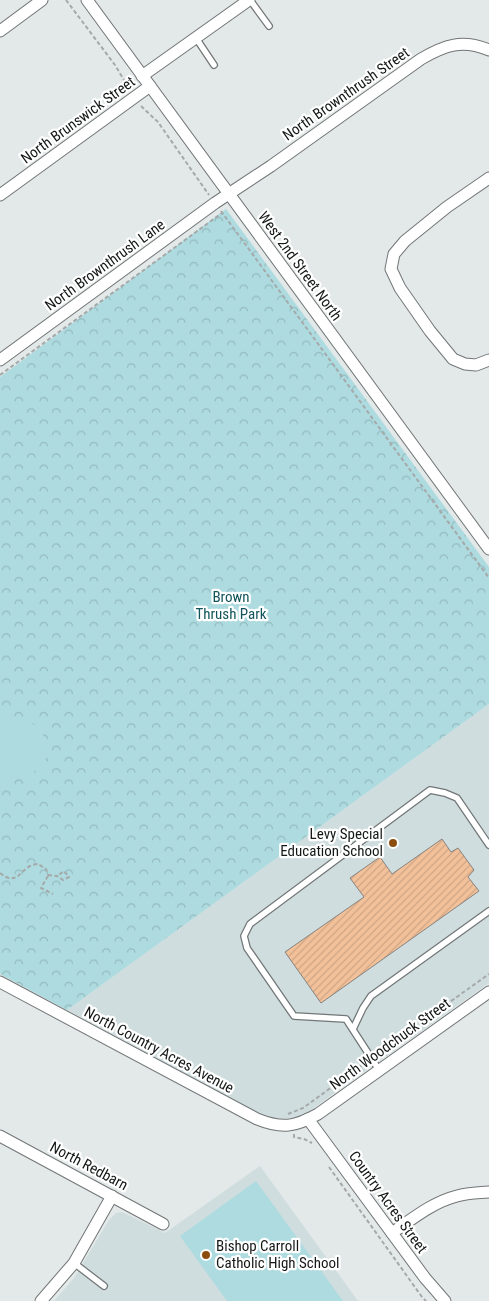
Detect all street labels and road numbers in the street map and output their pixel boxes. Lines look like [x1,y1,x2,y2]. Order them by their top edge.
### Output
street label: North Brownthrush Street [279,44,413,144]
street label: North Brunswick Street [18,73,138,167]
street label: West 2nd Street North [254,208,346,324]
street label: North Brownthrush Lane [42,215,168,315]
street label: North Woodchuck Street [326,994,454,1094]
street label: North Country Acres Avenue [81,1003,237,1097]
street label: North Redbarn [47,1138,131,1194]
street label: Country Acres Street [345,1147,431,1257]

